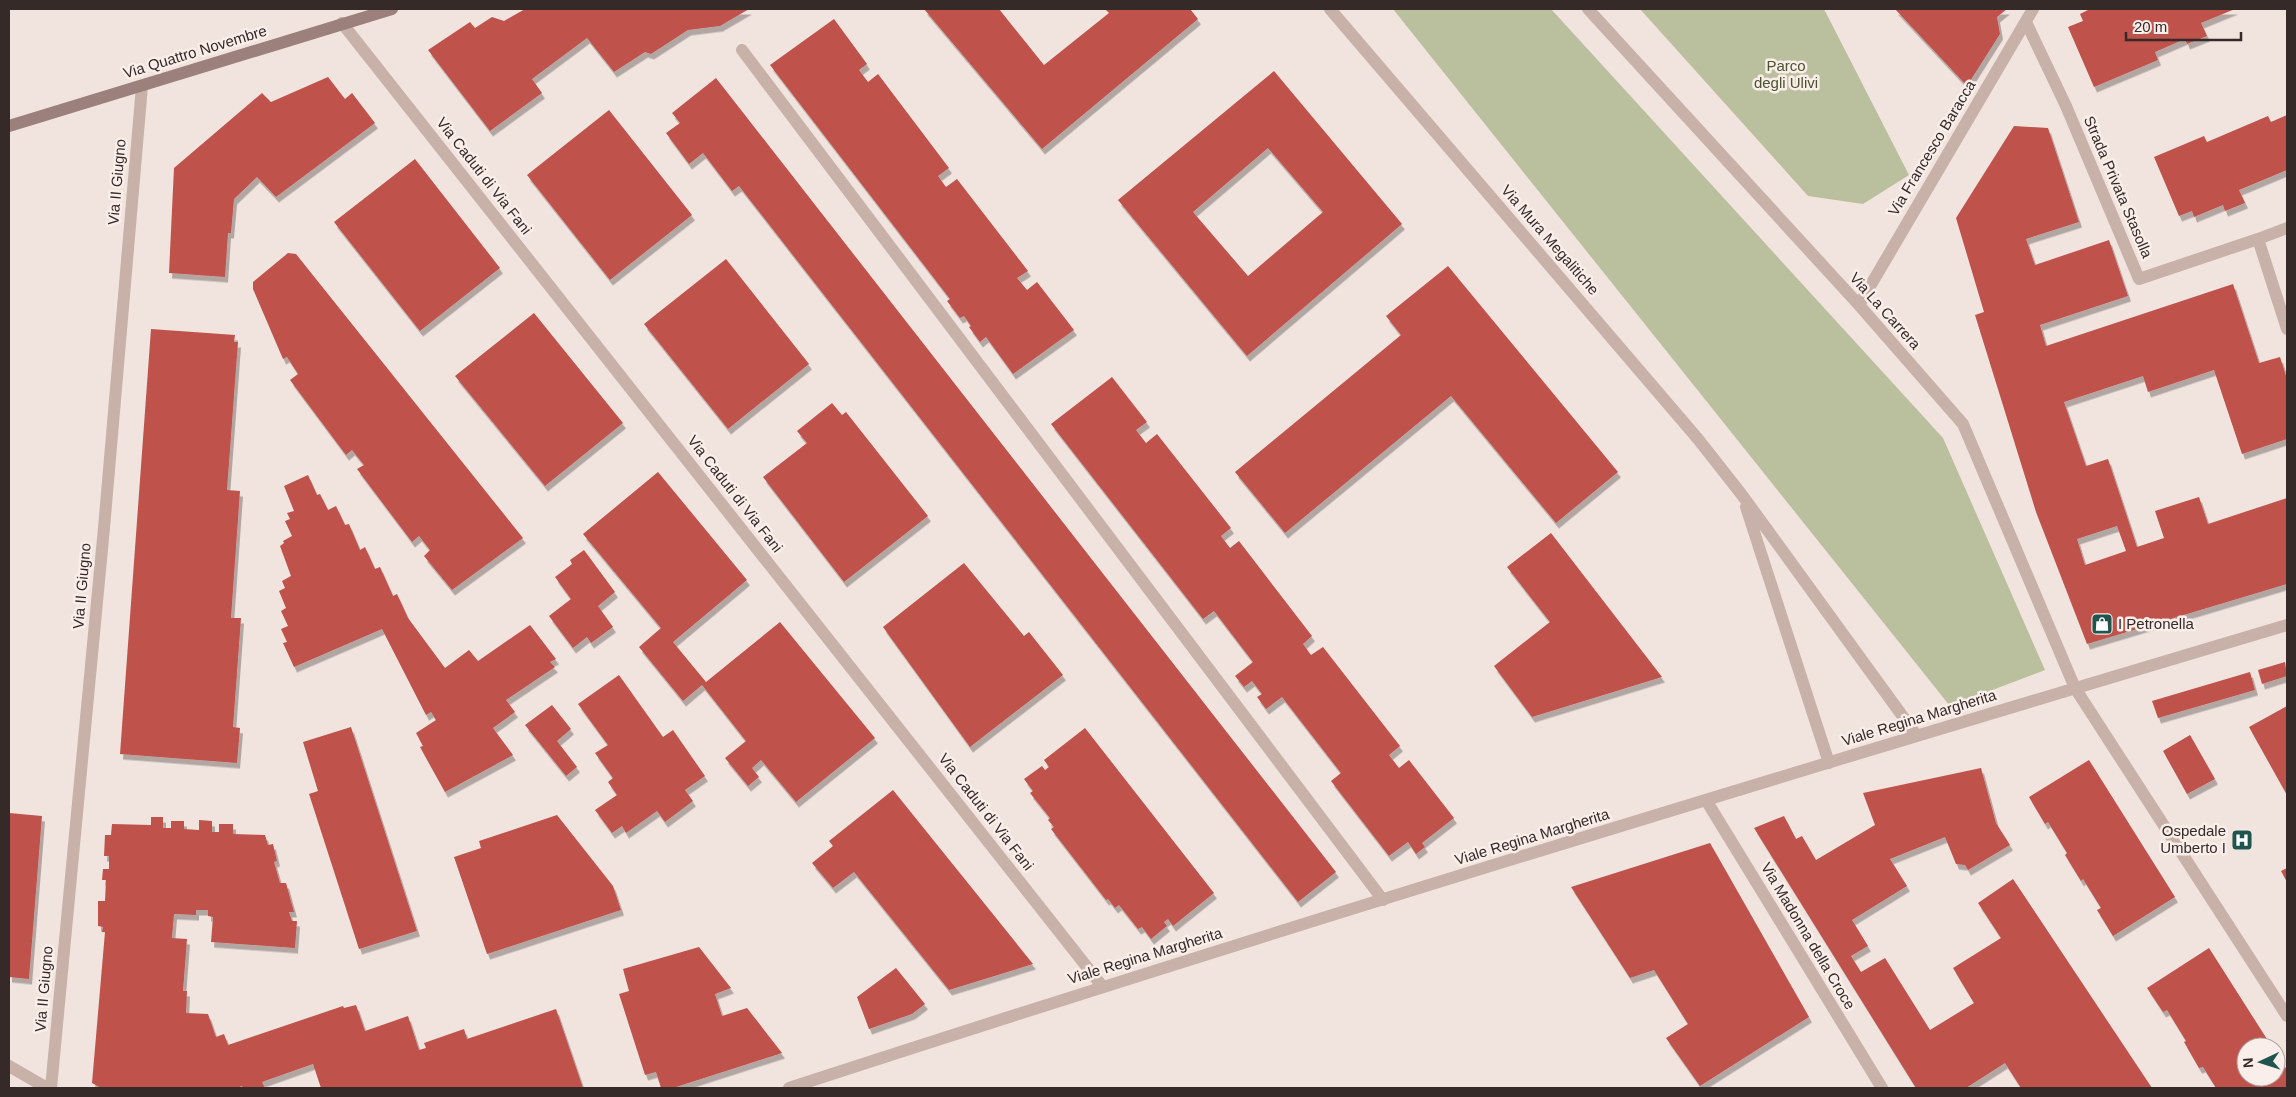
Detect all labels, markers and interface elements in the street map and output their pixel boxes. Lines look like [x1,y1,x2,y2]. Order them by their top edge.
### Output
scale bar [2126,10,2241,42]
text: 20 m [2134,18,2167,35]
street label: Via Quattro Novembre [121,22,269,81]
park label: Parco degli Ulivi [1754,57,1818,91]
street label: Via Francesco Baracca [1884,76,1979,218]
street label: Strada Privata Stasolla [2081,113,2156,261]
street label: Via Caduti di Via Fani [433,114,535,238]
street label: Via II Giugno [104,138,129,226]
street label: Via Mura Megalitiche [1498,181,1603,298]
street label: Via La Carrera [1847,269,1925,353]
street label: Via Caduti di Via Fani [684,432,786,556]
street label: Via II Giugno [69,542,94,630]
shop icon: I Petronella [2090,612,2114,636]
place label: I Petronella [2118,615,2195,632]
street label: Viale Regina Margherita [1840,686,1999,749]
street label: Via Caduti di Via Fani [935,750,1037,874]
street label: Viale Regina Margherita [1453,805,1612,868]
place label: Ospedale Umberto I [2160,822,2226,856]
hospital icon: Ospedale Umberto I [2230,828,2254,852]
street label: Via Madonna della Croce [1758,859,1859,1012]
street label: Viale Regina Margherita [1066,924,1225,987]
street label: Via II Giugno [31,945,56,1033]
north arrow [2236,1037,2286,1087]
text: N [2240,1057,2256,1069]

